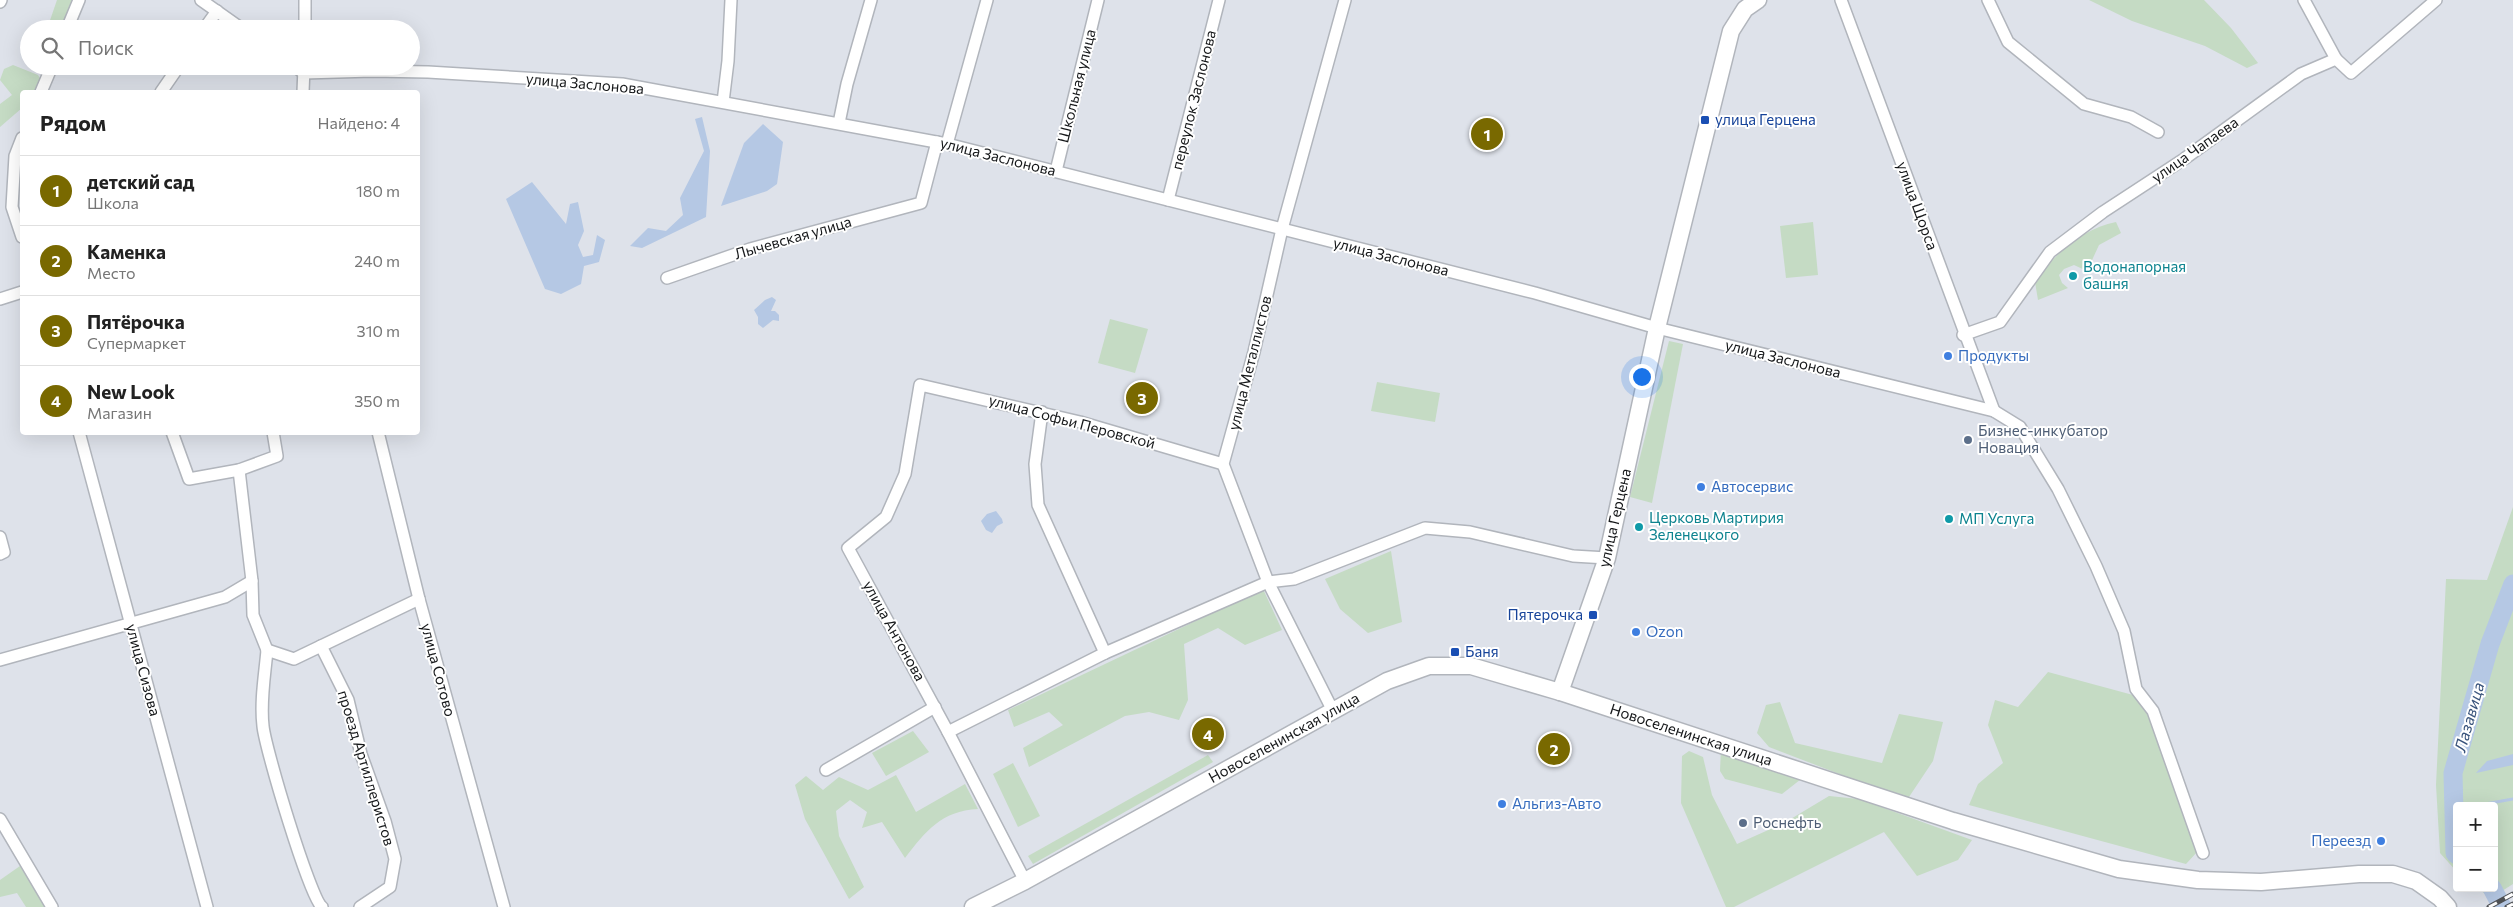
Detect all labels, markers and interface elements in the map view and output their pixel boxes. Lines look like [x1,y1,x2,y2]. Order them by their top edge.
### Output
search box [20,20,420,75]
street label: Школьная улица [1053,27,1099,145]
street label: переулок Заслонова [1167,28,1219,172]
icon: search [38,34,66,62]
text: Поиск [78,36,134,59]
street label: улица Заслонова [525,69,645,97]
text: Рядом [40,110,106,135]
place label: улица Герцена [1715,110,1816,128]
text: Найдено: 4 [318,113,400,132]
street label: улица Чапаева [2148,113,2241,186]
marker: улица Герцена [1699,114,1711,126]
pin: 1 [1471,115,1503,153]
street label: улица Заслонова [939,133,1058,179]
street label: улица Щорса [1894,159,1942,252]
text: детский сад [87,170,194,193]
text: 1 [52,181,60,200]
text: 180 m [356,181,400,200]
text: Школа [87,193,139,212]
street label: Лычевская улица [732,212,853,262]
street label: улица Заслонова [1332,233,1451,279]
text: Каменка [87,240,166,263]
text: 2 [51,251,61,270]
text: 240 m [354,251,400,270]
place label: Водонапорная башня [2083,257,2186,292]
text: Место [87,263,136,282]
marker: Водонапорная башня [2067,270,2079,282]
street label: улица Металлистов [1224,294,1274,432]
text: Пятёрочка [87,310,185,333]
text: 3 [51,321,61,340]
text: 310 m [357,321,400,340]
text: Супермаркет [87,333,186,352]
street label: улица Заслонова [1724,335,1843,381]
place label: Продукты [1958,346,2029,364]
marker: Продукты [1942,350,1954,362]
your location [1629,364,1655,390]
pin: 3 [1126,379,1158,417]
text: New Look [87,380,175,403]
street label: улица Софьи Перовской [987,390,1157,452]
text: 4 [51,391,61,410]
text: 350 m [354,391,400,410]
text: Магазин [87,403,152,422]
place label: Бизнес-инкубатор Новация [1978,421,2108,456]
marker: Бизнес-инкубатор Новация [1962,434,1974,446]
street label: улица Герцена [1594,467,1634,569]
place label: Автосервис [1711,477,1793,495]
marker: Автосервис [1695,481,1707,493]
place label: Церковь Мартирия Зеленецкого [1649,508,1784,543]
place label: МП Услуга [1959,509,2034,527]
marker: МП Услуга [1943,513,1955,525]
marker: Церковь Мартирия Зеленецкого [1633,521,1645,533]
street label: улица Антонова [860,577,930,684]
place label: Пятерочка [1508,605,1583,623]
marker: Пятерочка [1587,609,1599,621]
street label: улица Сотово [418,621,460,718]
street label: улица Сизова [123,622,165,718]
place label: Ozon [1646,622,1683,640]
marker: Ozon [1630,626,1642,638]
place label: Баня [1465,642,1499,660]
marker: Баня [1449,646,1461,658]
water label: Лазавица [2449,680,2488,755]
street label: проезд Артиллеристов [335,688,399,848]
street label: Новоселенинская улица [1205,688,1362,786]
street label: Новоселенинская улица [1608,699,1775,769]
pin: 4 [1192,715,1224,753]
pin: 2 [1538,730,1570,768]
place label: Альгиз-Авто [1512,794,1601,812]
marker: Альгиз-Авто [1496,798,1508,810]
map controls [2453,802,2498,892]
button: + [2453,802,2498,847]
place label: Роснефть [1753,813,1822,831]
marker: Роснефть [1737,817,1749,829]
place label: Переезд [2311,831,2371,849]
marker: Переезд [2375,835,2387,847]
button: − [2453,847,2498,892]

